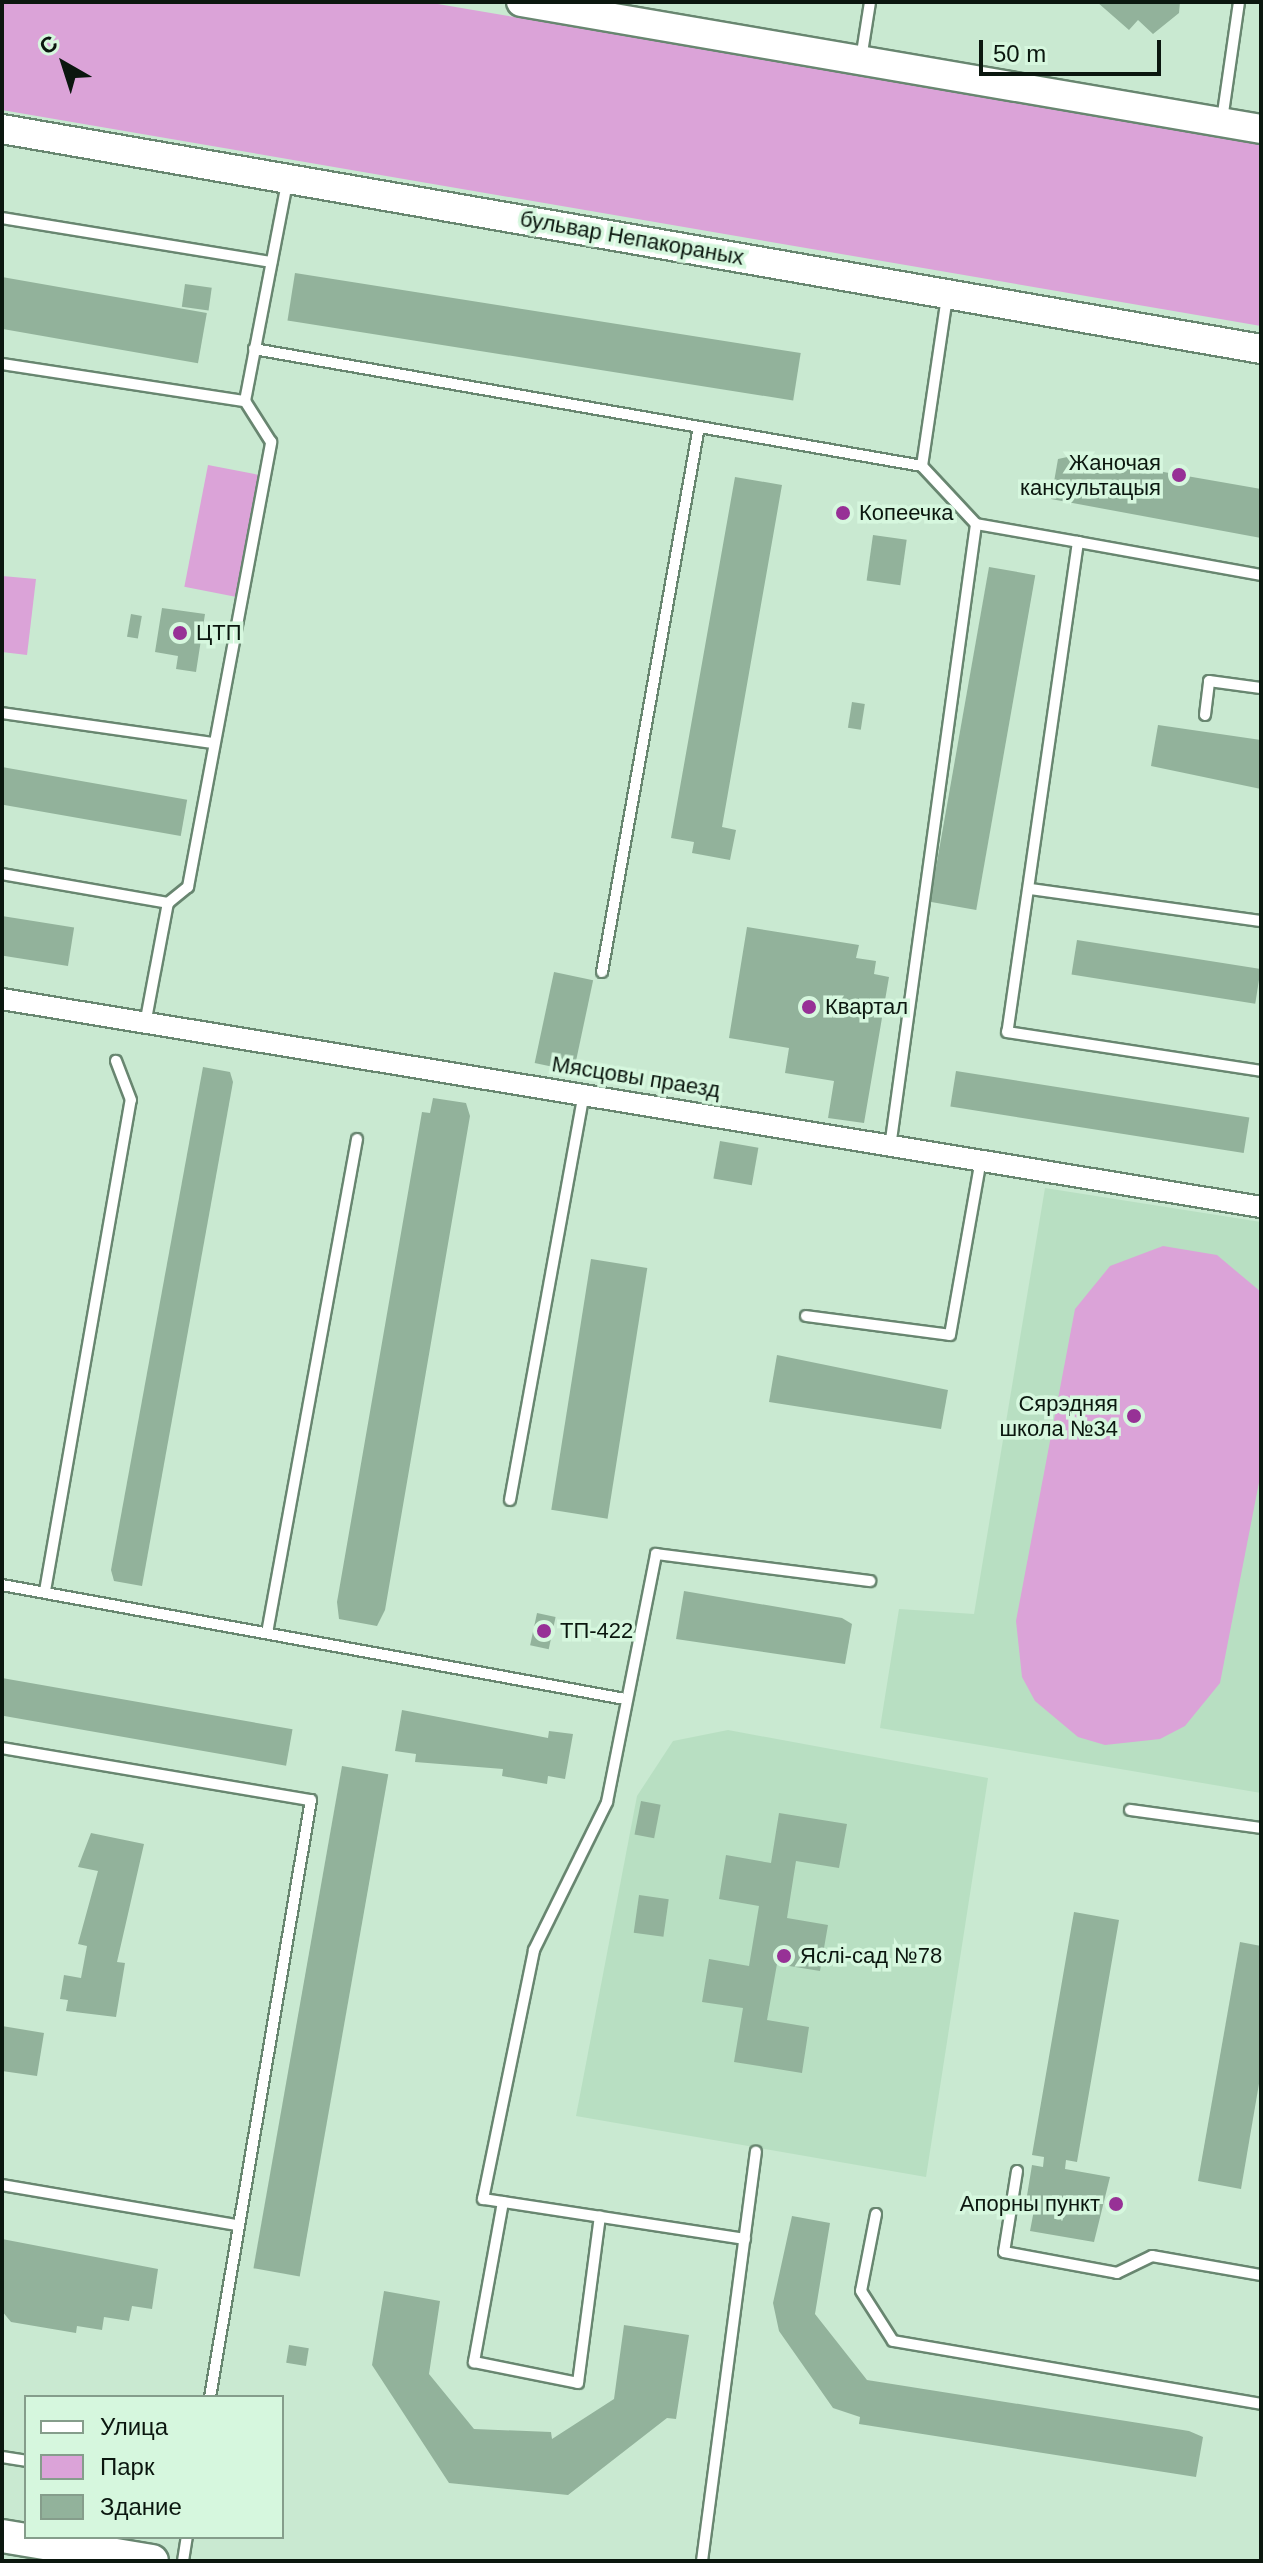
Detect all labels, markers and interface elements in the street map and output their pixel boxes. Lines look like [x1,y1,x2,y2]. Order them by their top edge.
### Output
north arrow [24,24,104,104]
scale bar [983,24,1165,74]
text: С [35,30,63,60]
text: 50 m [993,40,1046,67]
street label: бульвар Непакораных [518,205,746,271]
place label: Жаночая кансультацыя [1020,449,1161,500]
marker: Жаночая кансультацыя [1168,464,1190,486]
place label: Копеечка [859,500,954,526]
marker: Копеечка [834,504,852,522]
place label: ЦТП [196,620,242,646]
marker: ЦТП [171,624,189,642]
place label: Квартал [825,994,908,1020]
marker: Квартал [800,998,818,1016]
street label: Мясцовы праезд [550,1051,722,1103]
place label: Сярэдняя школа №34 [999,1390,1118,1442]
marker: Сярэдняя школа №34 [1125,1407,1143,1425]
place label: ТП-422 [560,1618,633,1644]
marker: ТП-422 [535,1622,553,1640]
place label: Яслі-сад №78 [800,1943,942,1969]
marker: Яслі-сад №78 [775,1947,793,1965]
place label: Апорны пункт [960,2191,1100,2217]
marker: Апорны пункт [1107,2195,1125,2213]
legend [24,2395,284,2539]
text: Улица [100,2413,168,2440]
text: Парк [100,2453,154,2480]
text: Здание [100,2493,182,2520]

